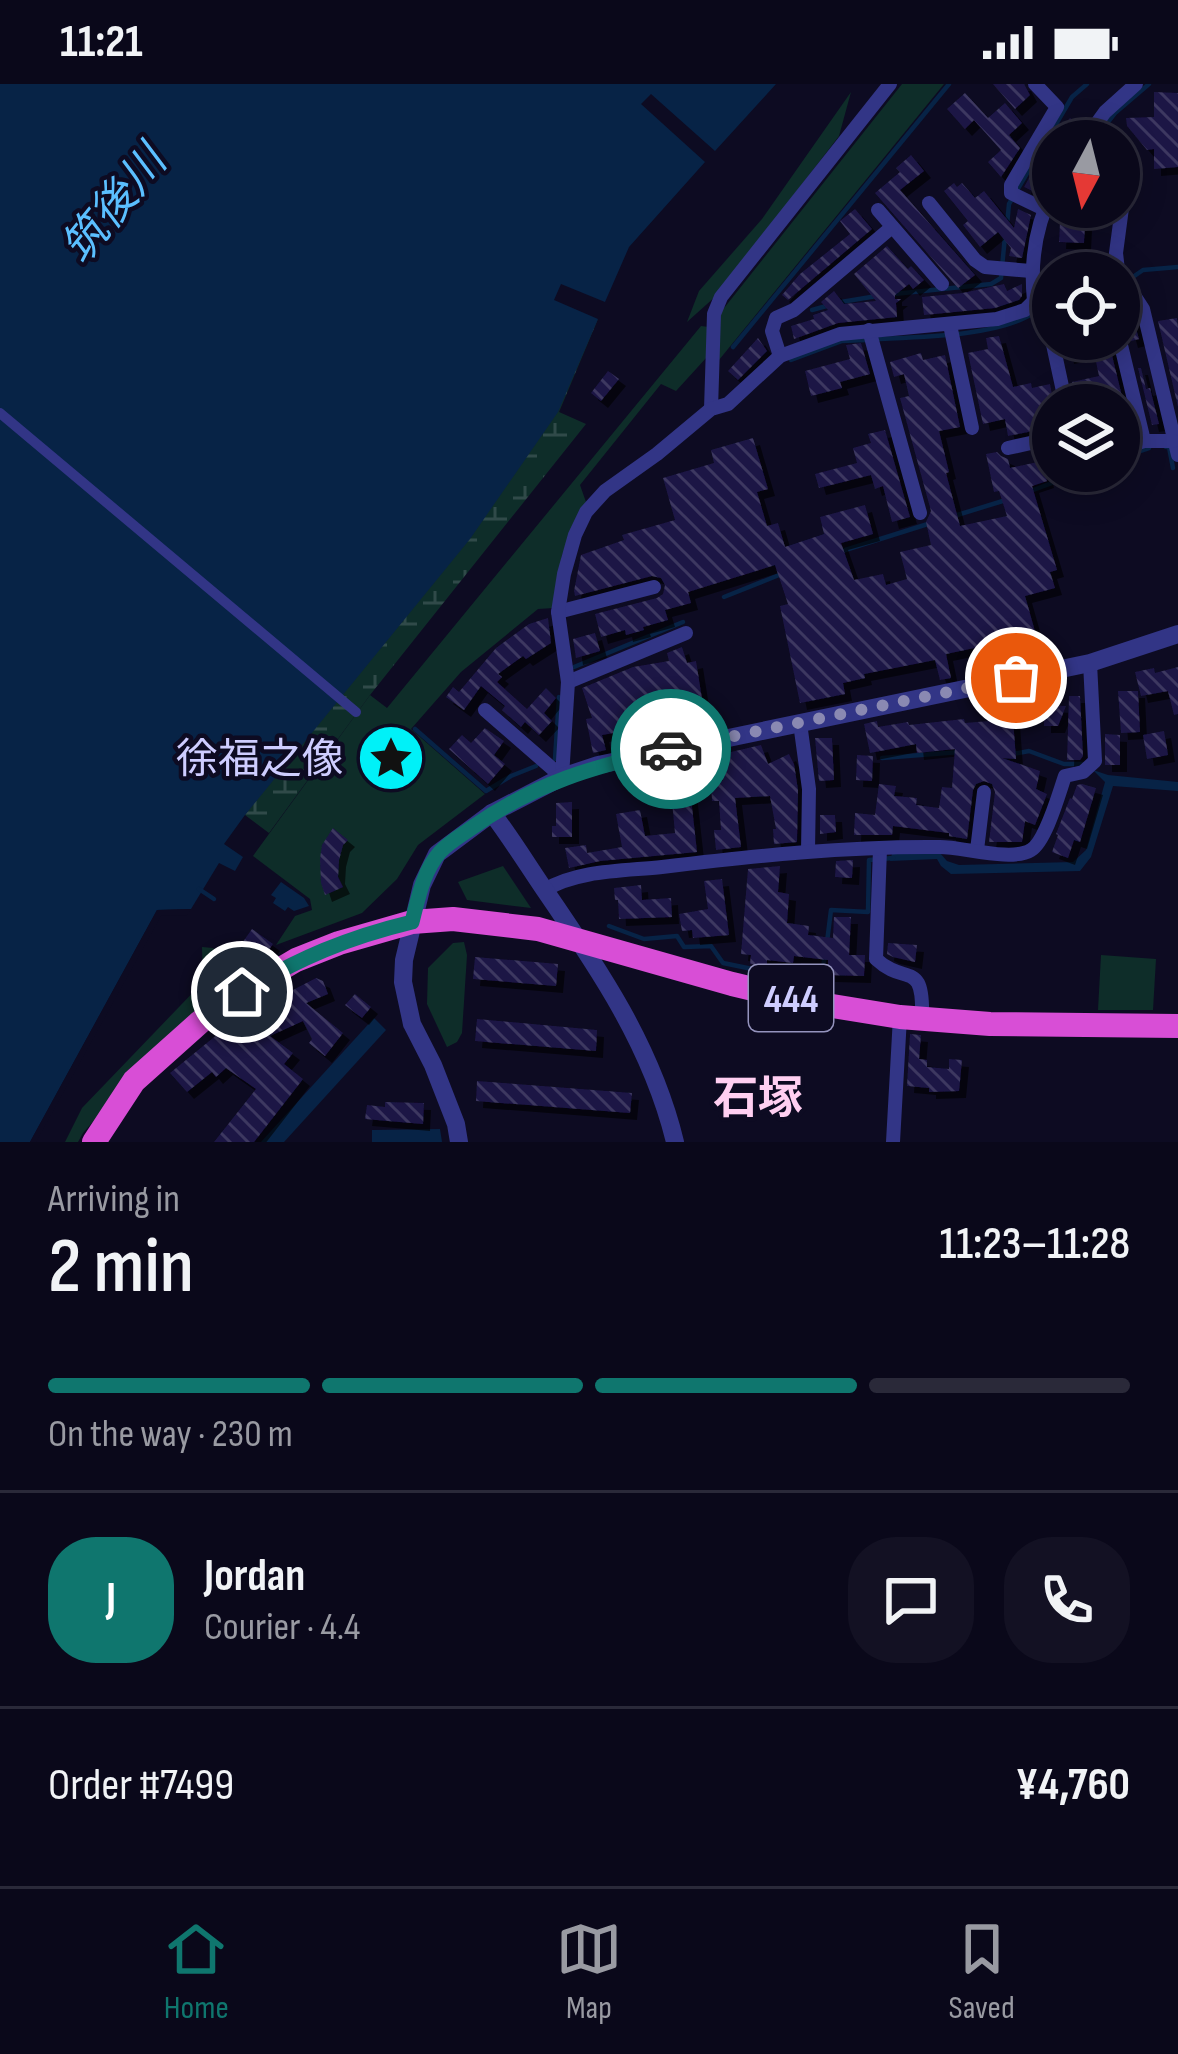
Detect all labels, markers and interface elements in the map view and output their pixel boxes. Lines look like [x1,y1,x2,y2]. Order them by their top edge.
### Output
text: 11:21 [60,15,143,70]
north arrow [1032,120,1140,228]
map controls [1032,120,1140,492]
water label: 筑後川 [51,133,181,275]
button: locate [1032,252,1140,360]
button: layers [1032,384,1140,492]
pin [965,627,1067,729]
icon: bag [983,645,1049,711]
courier [611,689,731,809]
icon: car [638,716,704,782]
place icon: 徐福之像 [356,723,426,793]
place label: 徐福之像 [176,735,344,786]
pin [191,941,293,1043]
icon: home [209,959,275,1025]
road number: 444 [749,965,833,1031]
district label: 石塚 [713,1072,803,1127]
text: Arriving in [48,1176,180,1223]
text: 11:23–11:28 [939,1217,1130,1272]
text: 2 min [48,1221,194,1314]
text: On the way · 230 m [48,1411,293,1458]
button: chat [848,1537,974,1663]
button: phone [1004,1537,1130,1663]
text: Jordan [204,1549,305,1604]
text: J [106,1572,116,1627]
text: Courier · 4.4 [204,1604,360,1651]
text: Order #7499 [48,1758,234,1813]
text: ¥4,760 [1016,1758,1130,1813]
tab: Home [163,1916,229,2028]
tab: Map [556,1916,622,2028]
tab: Saved [949,1916,1015,2028]

